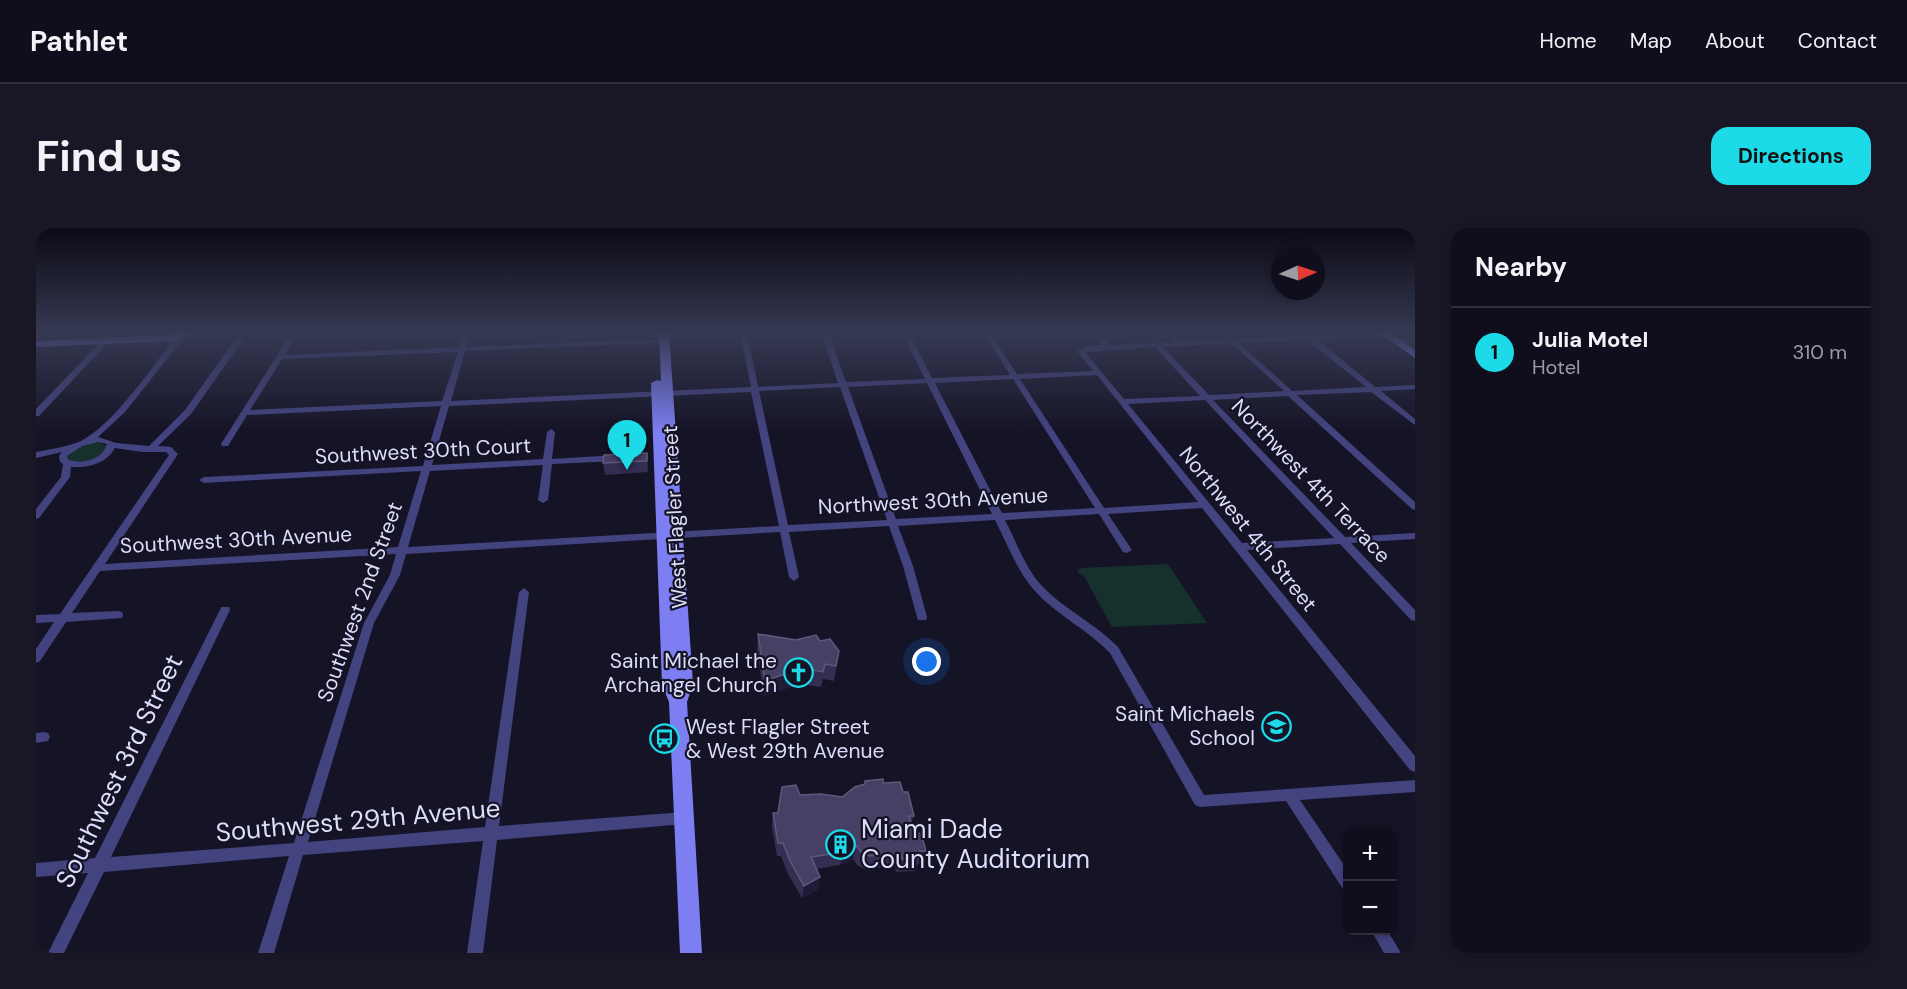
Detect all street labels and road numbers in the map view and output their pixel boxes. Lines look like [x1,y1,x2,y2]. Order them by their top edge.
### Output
street label: Northwest 4th Terrace [1225,393,1397,569]
street label: West Flagler Street [656,425,694,609]
street label: Southwest 30th Court [314,431,532,471]
street label: Northwest 4th Street [1173,441,1323,617]
street label: Northwest 30th Avenue [817,481,1049,521]
street label: Southwest 2nd Street [311,498,409,706]
street label: Southwest 30th Avenue [119,520,353,560]
street label: Southwest 3rd Street [48,649,190,893]
street label: Southwest 29th Avenue [214,791,502,849]

